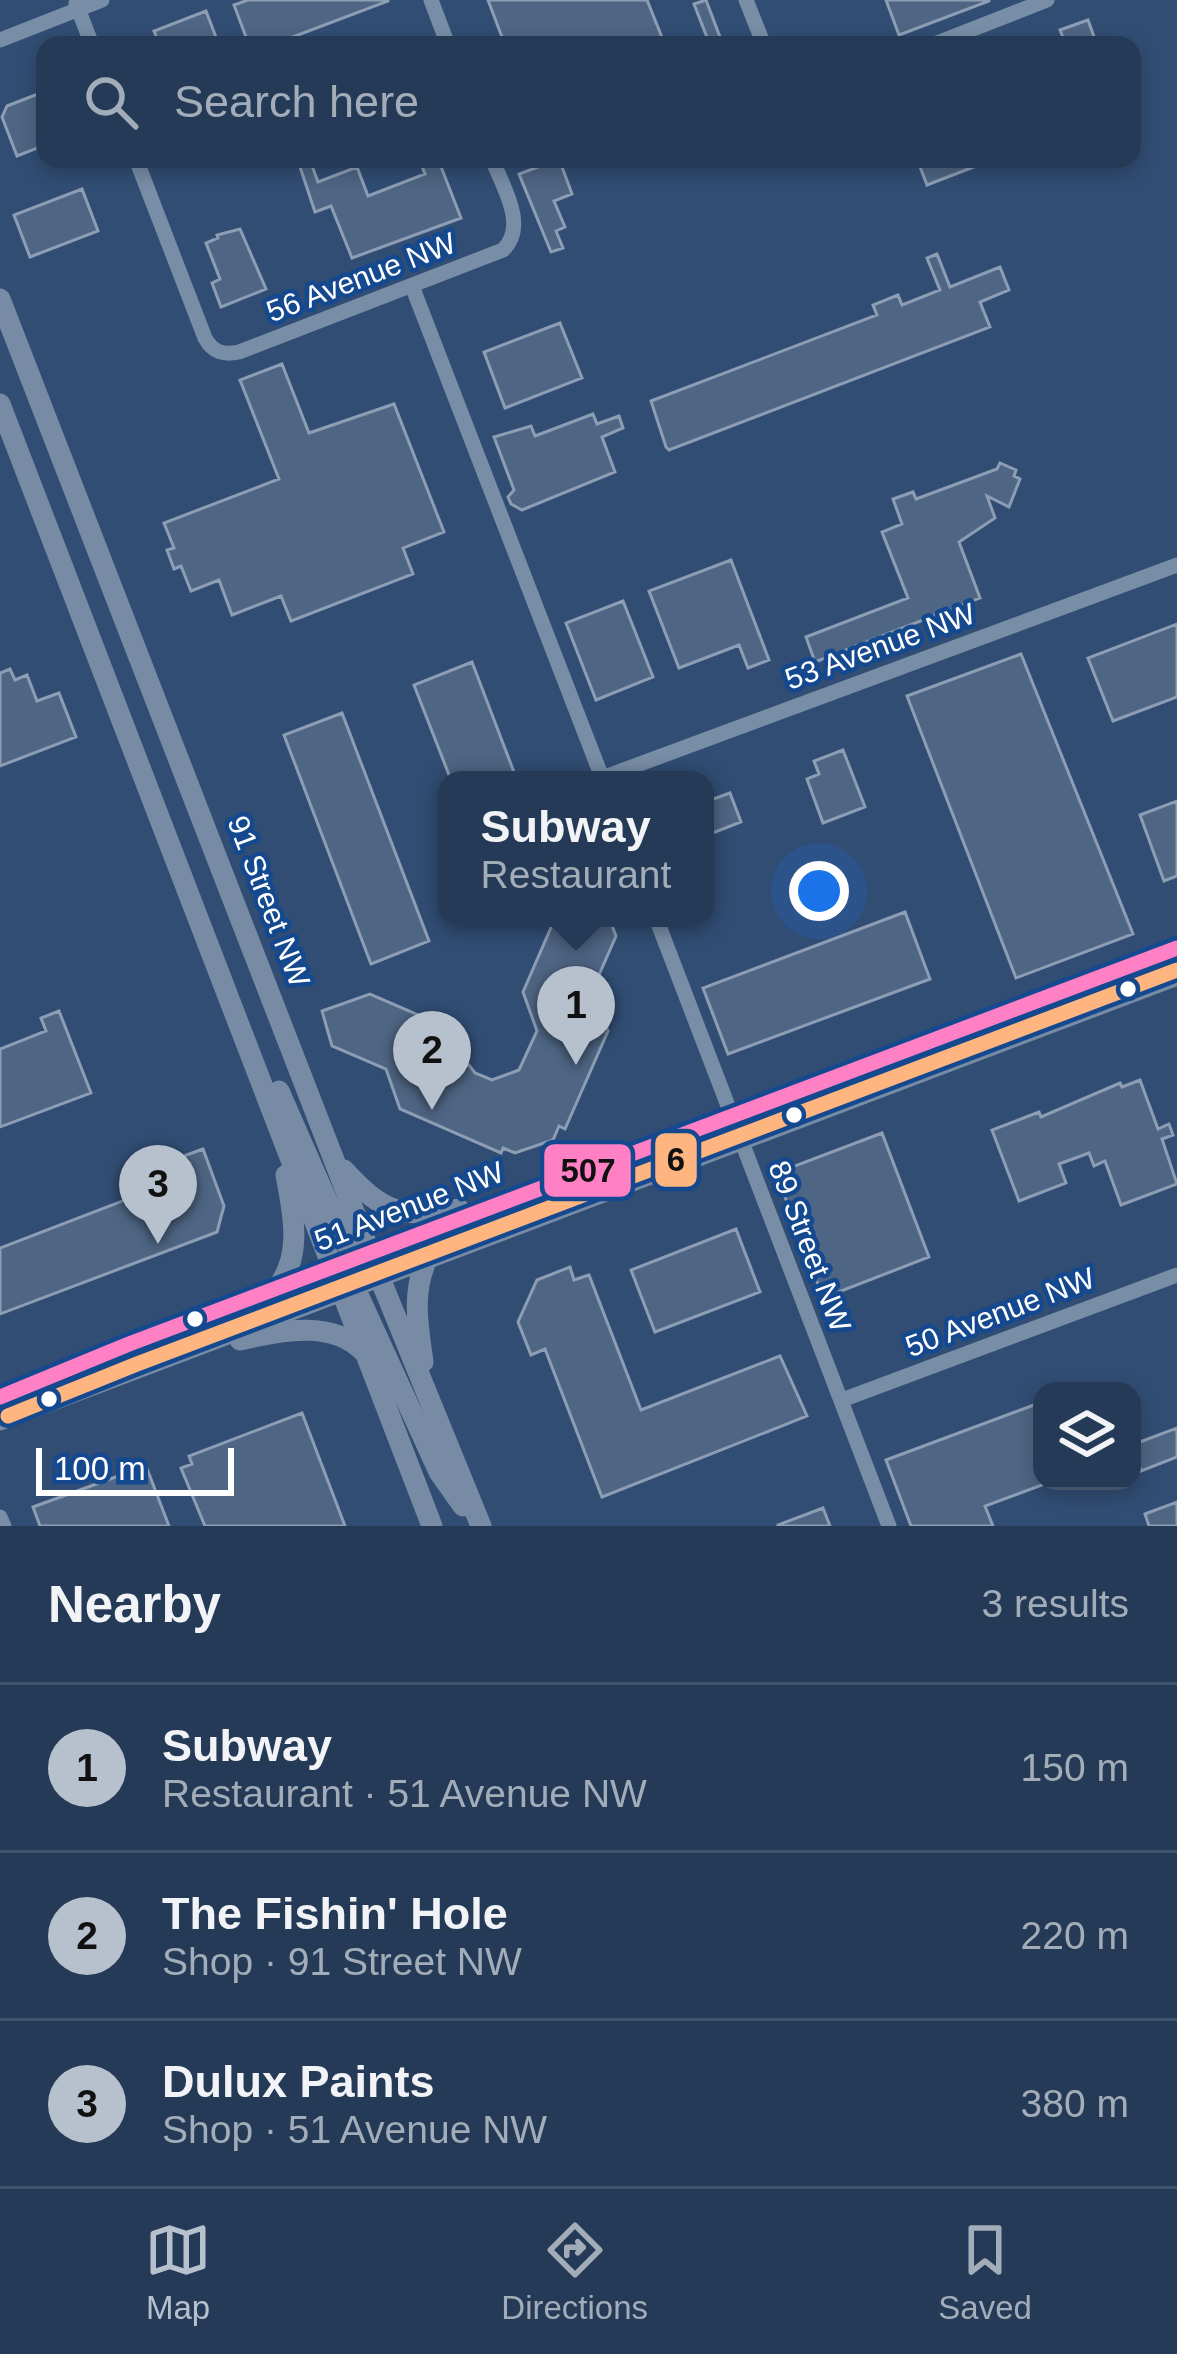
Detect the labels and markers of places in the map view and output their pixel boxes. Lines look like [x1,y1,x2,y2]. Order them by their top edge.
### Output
pin: 1 [537,966,615,1065]
unlabelled marker [1117,978,1139,1000]
pin: 2 [393,1011,471,1110]
unlabelled marker [783,1104,805,1126]
pin: 3 [119,1145,197,1244]
unlabelled marker [184,1308,206,1330]
unlabelled marker [38,1388,60,1410]

